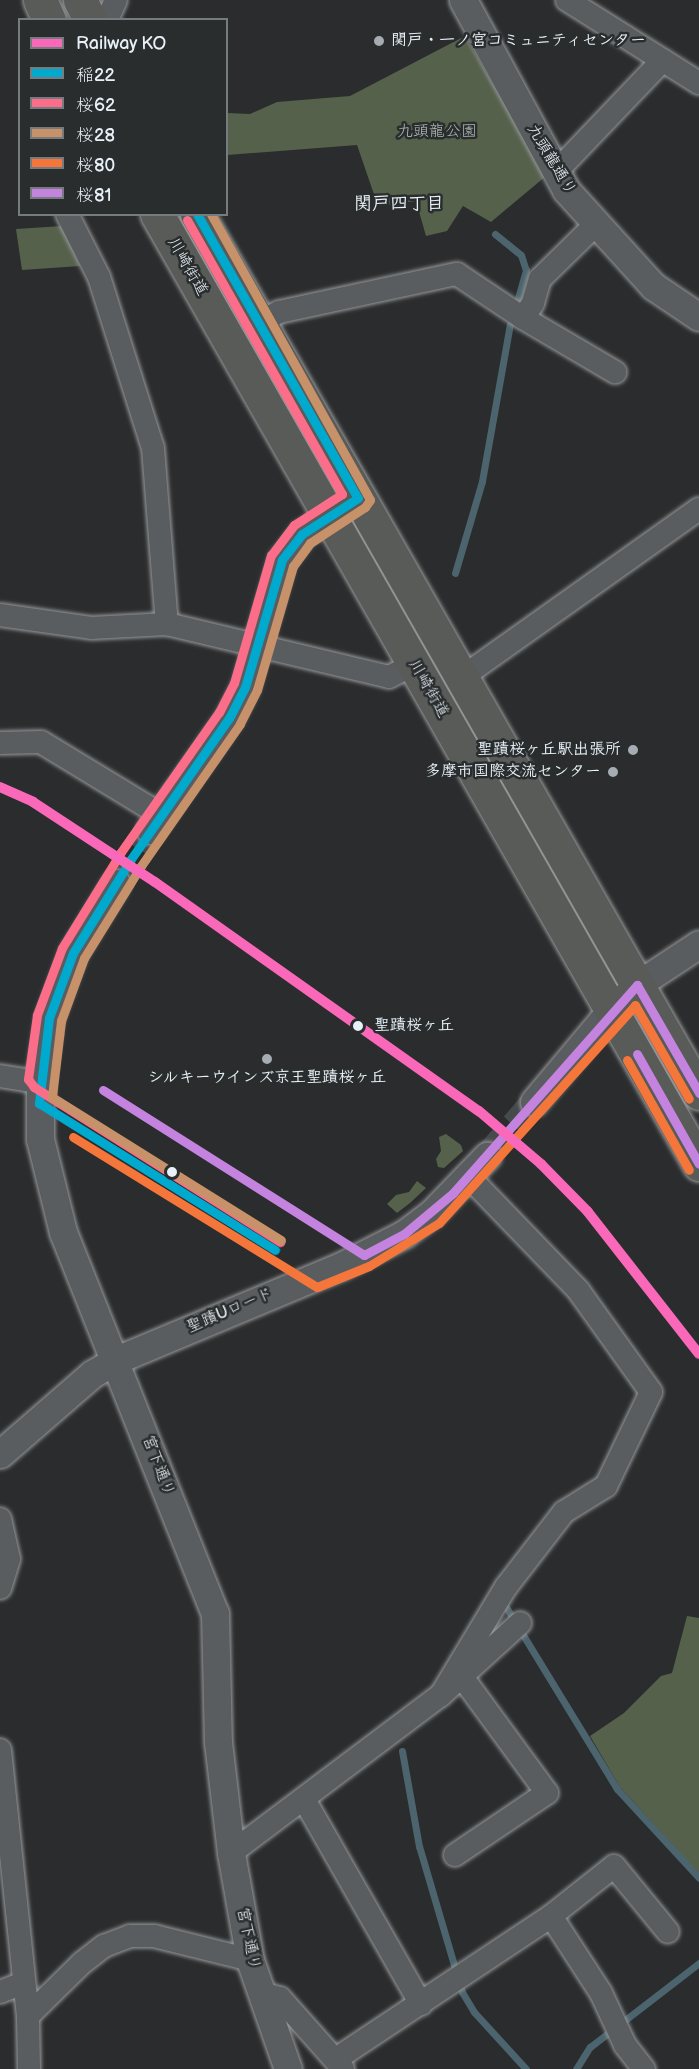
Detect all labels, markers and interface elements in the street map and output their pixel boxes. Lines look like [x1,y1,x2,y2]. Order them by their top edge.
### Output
legend [18,18,228,216]
place label: 関戸・一ノ宮コミュニティセンター [391,31,647,51]
text: Railway KO [76,33,166,54]
marker: 関戸・一ノ宮コミュニティセンター [372,34,386,48]
text: 稲22 [76,65,115,86]
text: 桜62 [76,95,116,116]
street label: 九頭龍通り [522,121,580,199]
park label: 九頭龍公園 [397,122,477,142]
text: 桜28 [76,125,115,146]
text: 桜80 [76,155,115,176]
text: 桜81 [76,185,111,206]
district label: 関戸四丁目 [354,193,444,215]
street label: 川崎街道 [163,234,211,300]
street label: 川崎街道 [404,656,452,722]
place label: 聖蹟桜ヶ丘駅出張所 [477,740,621,760]
marker: 聖蹟桜ヶ丘駅出張所 [626,743,640,757]
place label: 多摩市国際交流センター [425,762,601,782]
marker: 多摩市国際交流センター [606,765,620,779]
marker: 聖蹟桜ヶ丘 [347,1015,369,1037]
place label: 聖蹟桜ヶ丘 [374,1016,454,1036]
marker: シルキーウインズ京王聖蹟桜ヶ丘 [260,1052,274,1066]
place label: シルキーウインズ京王聖蹟桜ヶ丘 [147,1068,387,1088]
unlabelled marker [166,1166,178,1178]
street label: 聖蹟Uロード [184,1284,276,1338]
street label: 宮下通り [138,1433,178,1499]
street label: 宮下通り [232,1906,264,1972]

